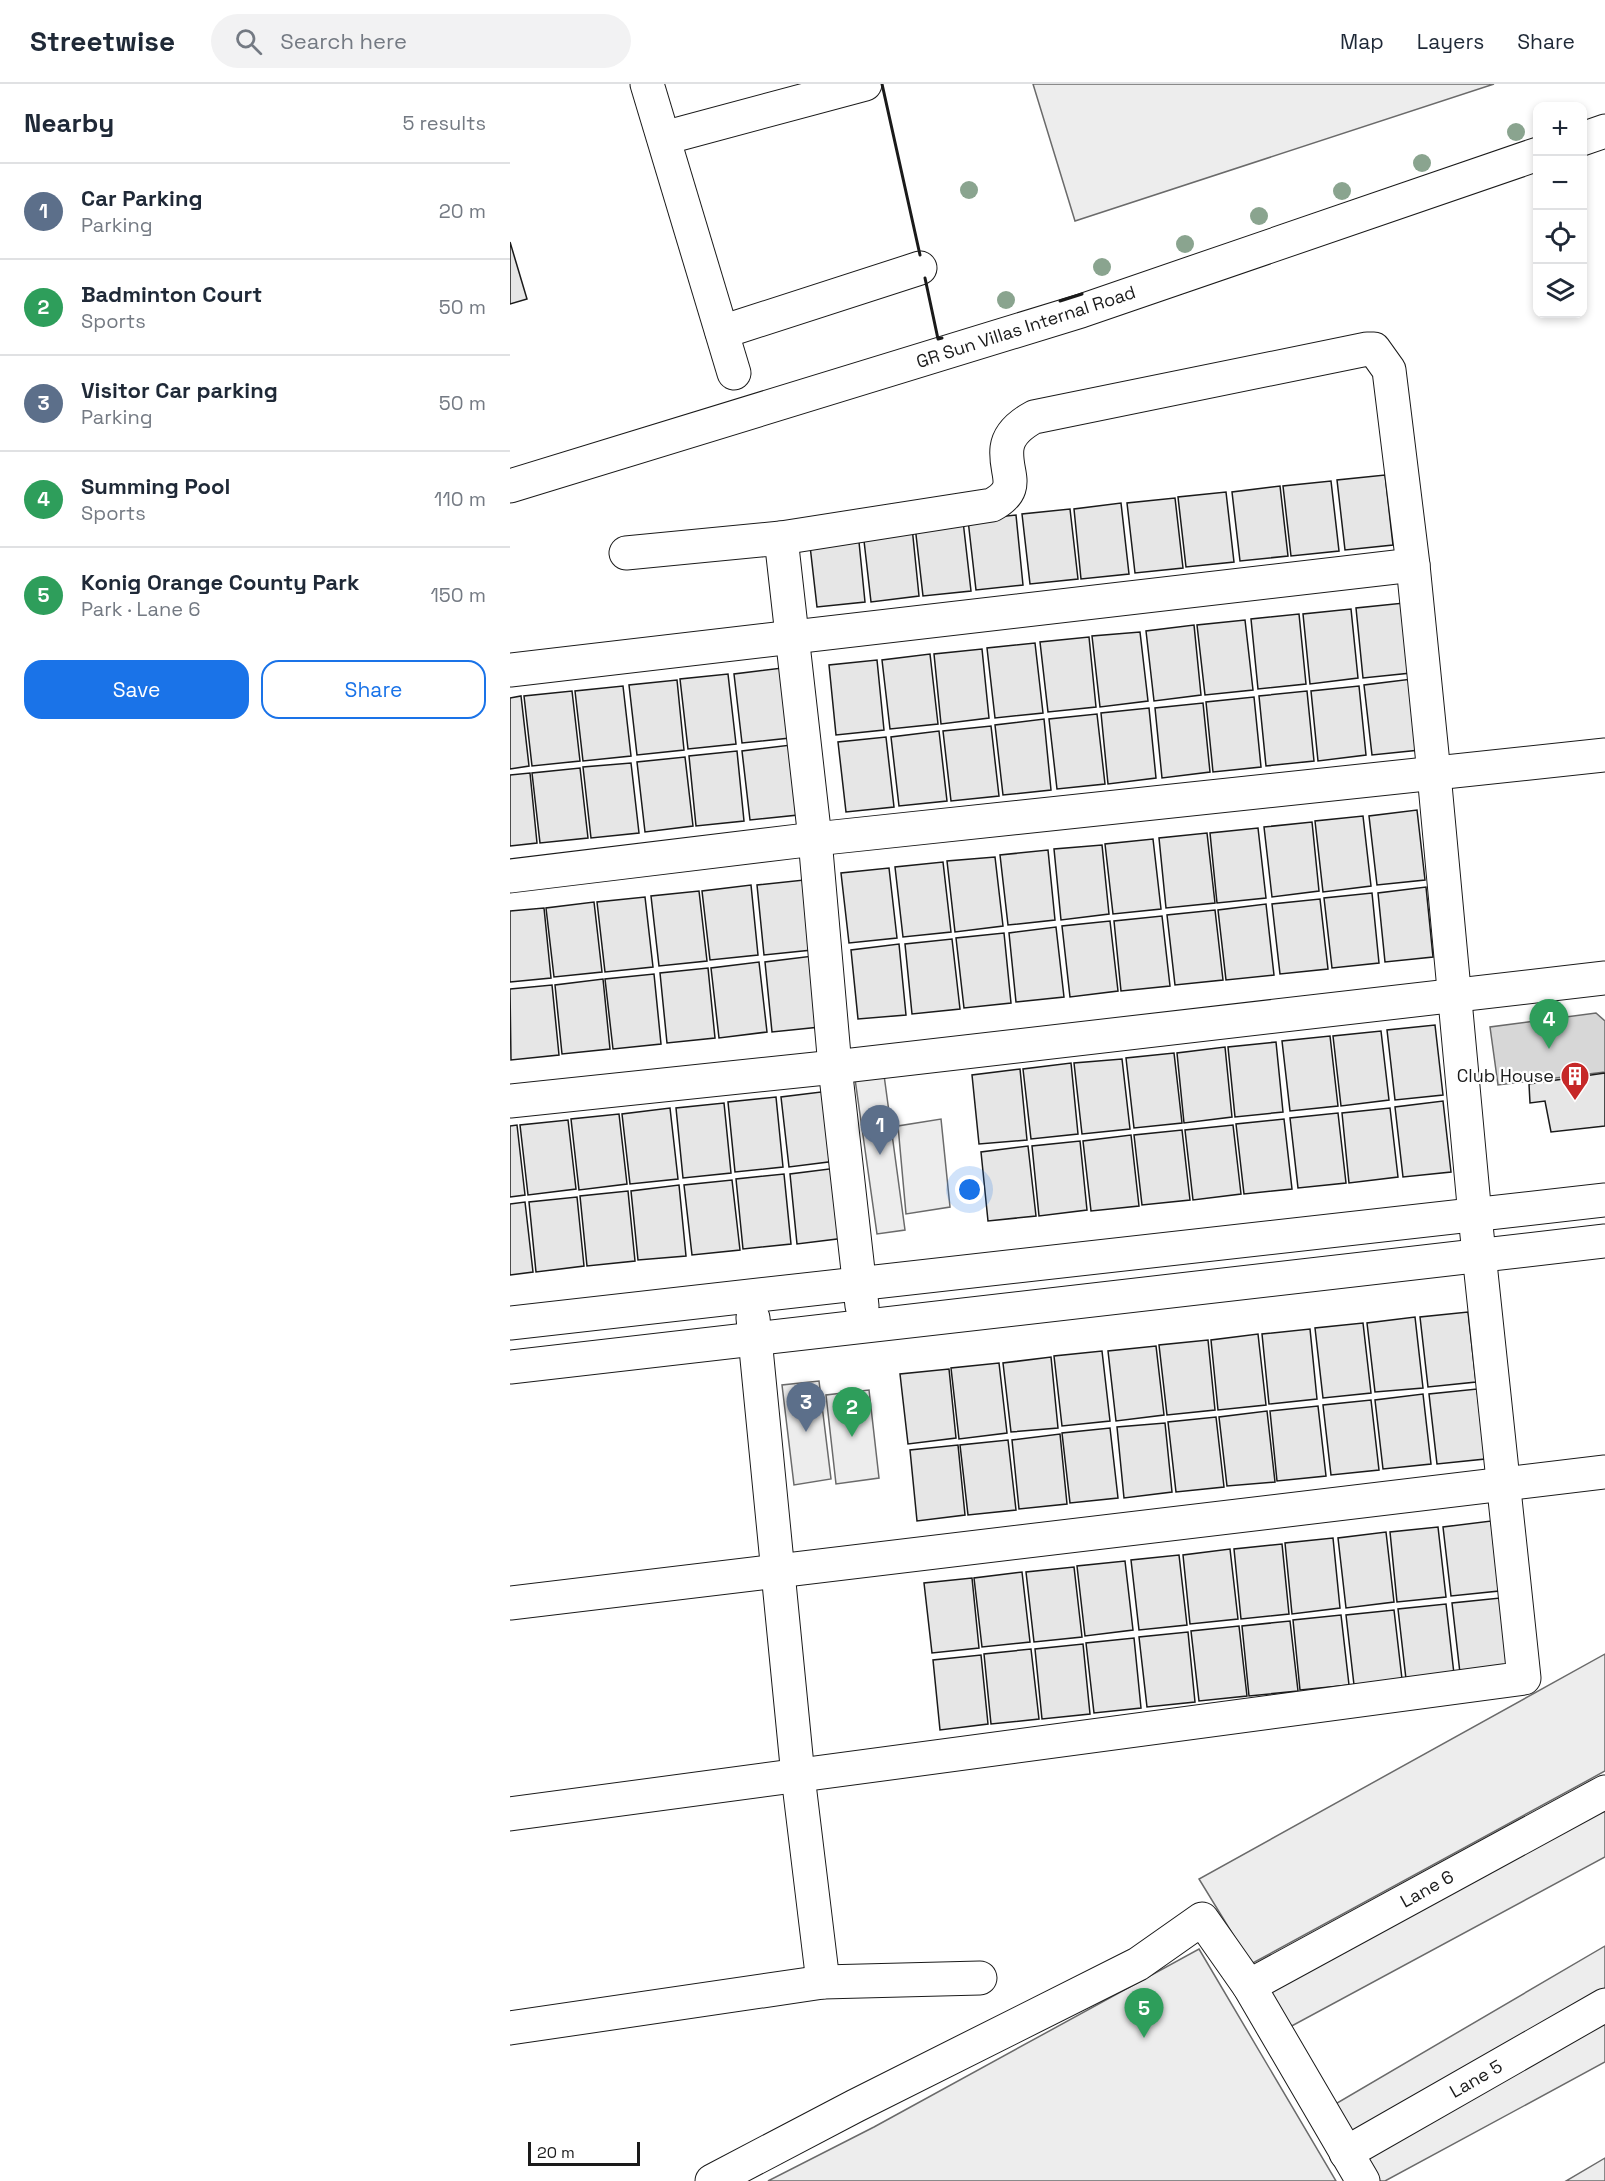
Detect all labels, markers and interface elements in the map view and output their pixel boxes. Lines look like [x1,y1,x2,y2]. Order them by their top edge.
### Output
search box [211,14,631,68]
text: Streetwise [30,23,175,59]
icon: search [232,25,265,58]
text: Search here [280,27,407,55]
text: Map [1340,28,1384,55]
text: Layers [1417,28,1484,55]
text: Share [1517,28,1575,55]
map controls [1533,102,1587,318]
button: + [1533,102,1587,156]
text: Nearby [24,106,114,140]
text: 5 results [402,110,486,136]
button: − [1533,156,1587,210]
text: Car Parking [81,184,203,212]
text: 1 [39,198,48,224]
text: 20 m [439,198,486,224]
button: locate [1533,210,1587,264]
text: Parking [81,212,153,238]
button: layers [1533,264,1587,318]
text: Badminton Court [81,280,262,308]
street label: GR Sun Villas Internal Road [913,280,1138,373]
text: 2 [38,294,49,320]
text: 50 m [439,294,486,320]
text: Sports [81,308,146,334]
text: Visitor Car parking [81,376,278,404]
text: 3 [37,390,50,416]
text: 50 m [439,390,486,416]
text: Parking [81,404,153,430]
text: Summing Pool [81,472,230,500]
text: 4 [37,486,50,512]
text: 110 m [434,486,486,512]
text: Sports [81,500,146,526]
text: Konig Orange County Park [81,568,359,596]
text: 5 [38,582,50,608]
text: 150 m [431,582,486,608]
text: Park · Lane 6 [81,596,201,622]
button: Save [24,660,249,719]
button: Share [261,660,486,719]
pin: 4 [1530,1000,1568,1049]
building icon: Club House [1559,1060,1591,1102]
place label: Club House [1457,1064,1554,1087]
pin: 1 [860,1106,899,1155]
your location [955,1175,984,1204]
pin: 3 [786,1382,826,1432]
pin: 2 [832,1388,872,1437]
street label: Lane 6 [1396,1865,1457,1913]
pin: 5 [1124,1988,1164,2038]
street label: Lane 5 [1445,2054,1506,2103]
scale bar [528,2139,640,2166]
text: 20 m [537,2142,575,2163]

